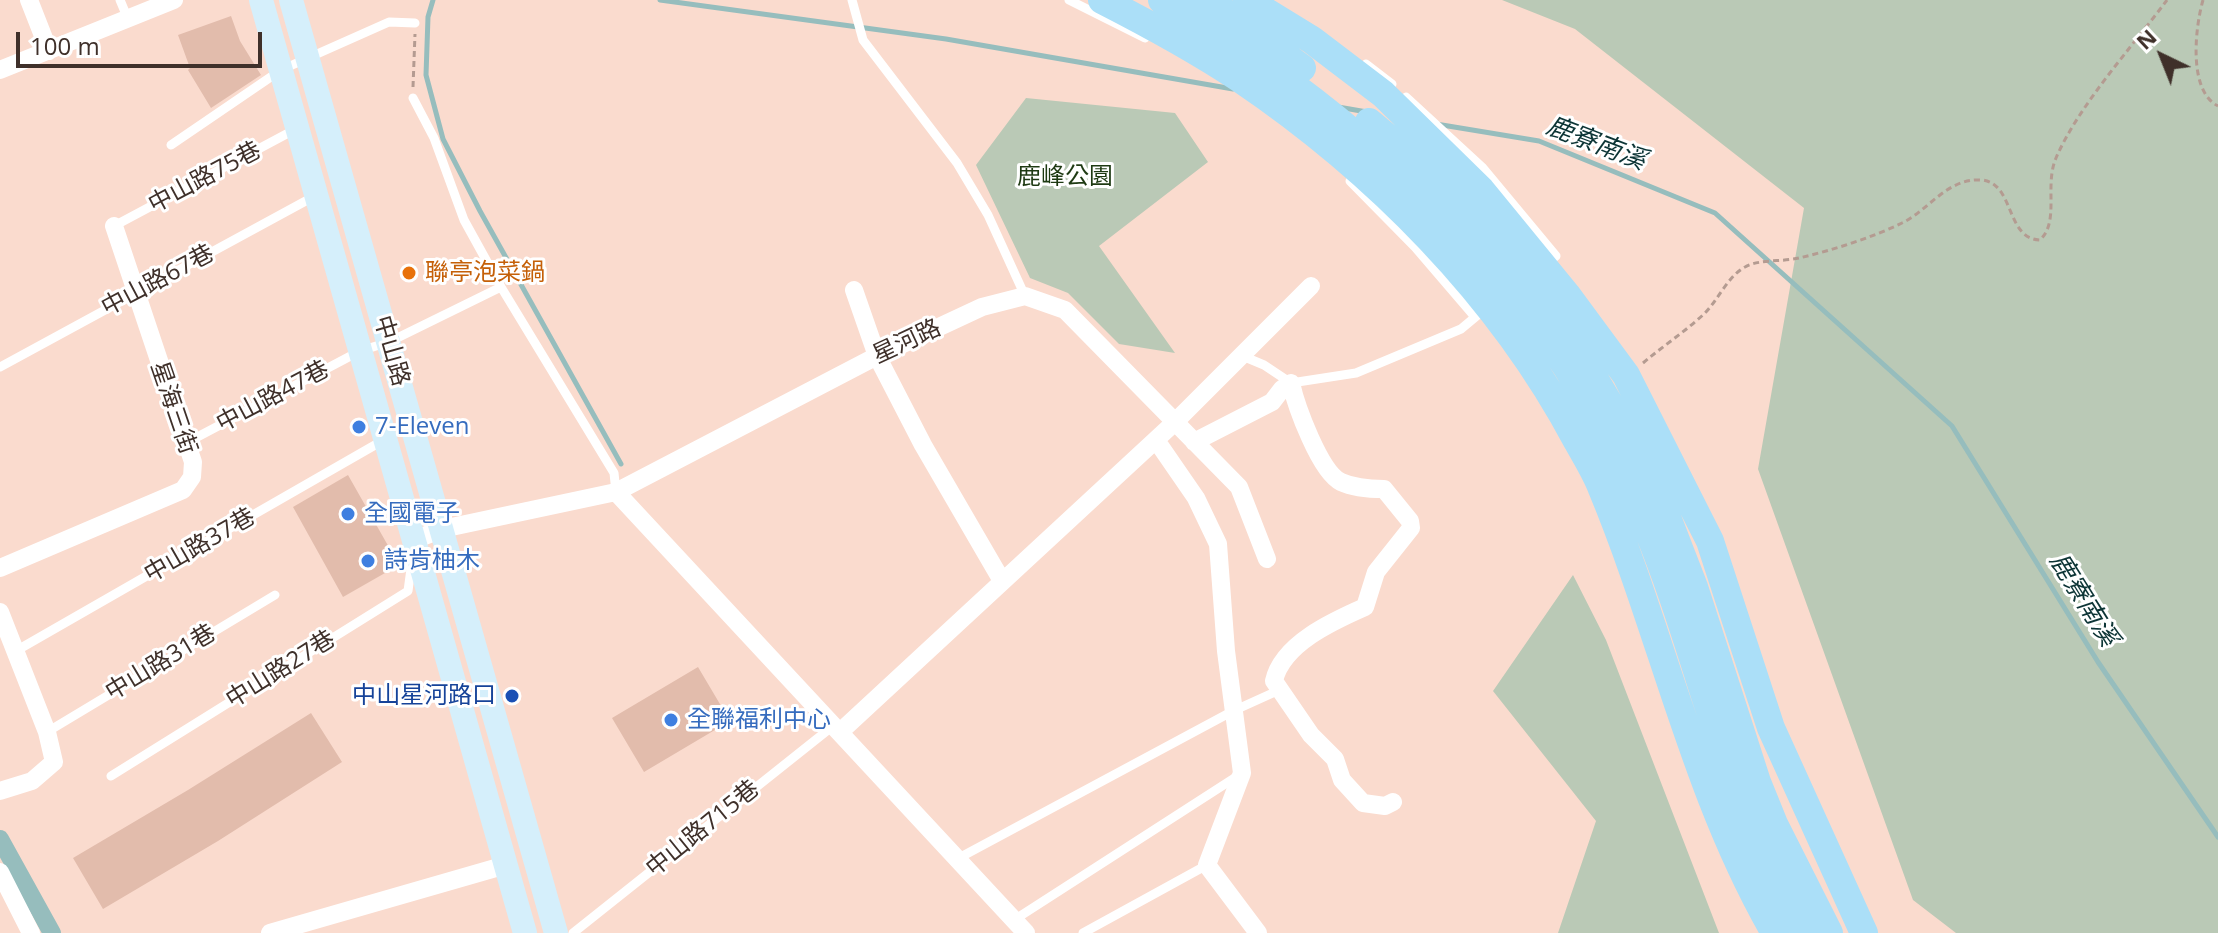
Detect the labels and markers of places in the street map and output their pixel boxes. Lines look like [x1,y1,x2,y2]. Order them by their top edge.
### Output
place label: 聯亭泡菜鍋 [425,259,545,287]
marker: 聯亭泡菜鍋 [400,264,418,282]
place label: 7-Eleven [375,413,470,441]
marker: 7-Eleven [350,418,368,436]
place label: 全國電子 [364,500,460,528]
marker: 全國電子 [339,505,357,523]
place label: 詩肯柚木 [384,547,480,575]
marker: 詩肯柚木 [359,552,377,570]
place label: 中山星河路口 [352,682,496,710]
marker: 中山星河路口 [503,687,521,705]
place label: 全聯福利中心 [687,706,831,734]
marker: 全聯福利中心 [662,711,680,729]

